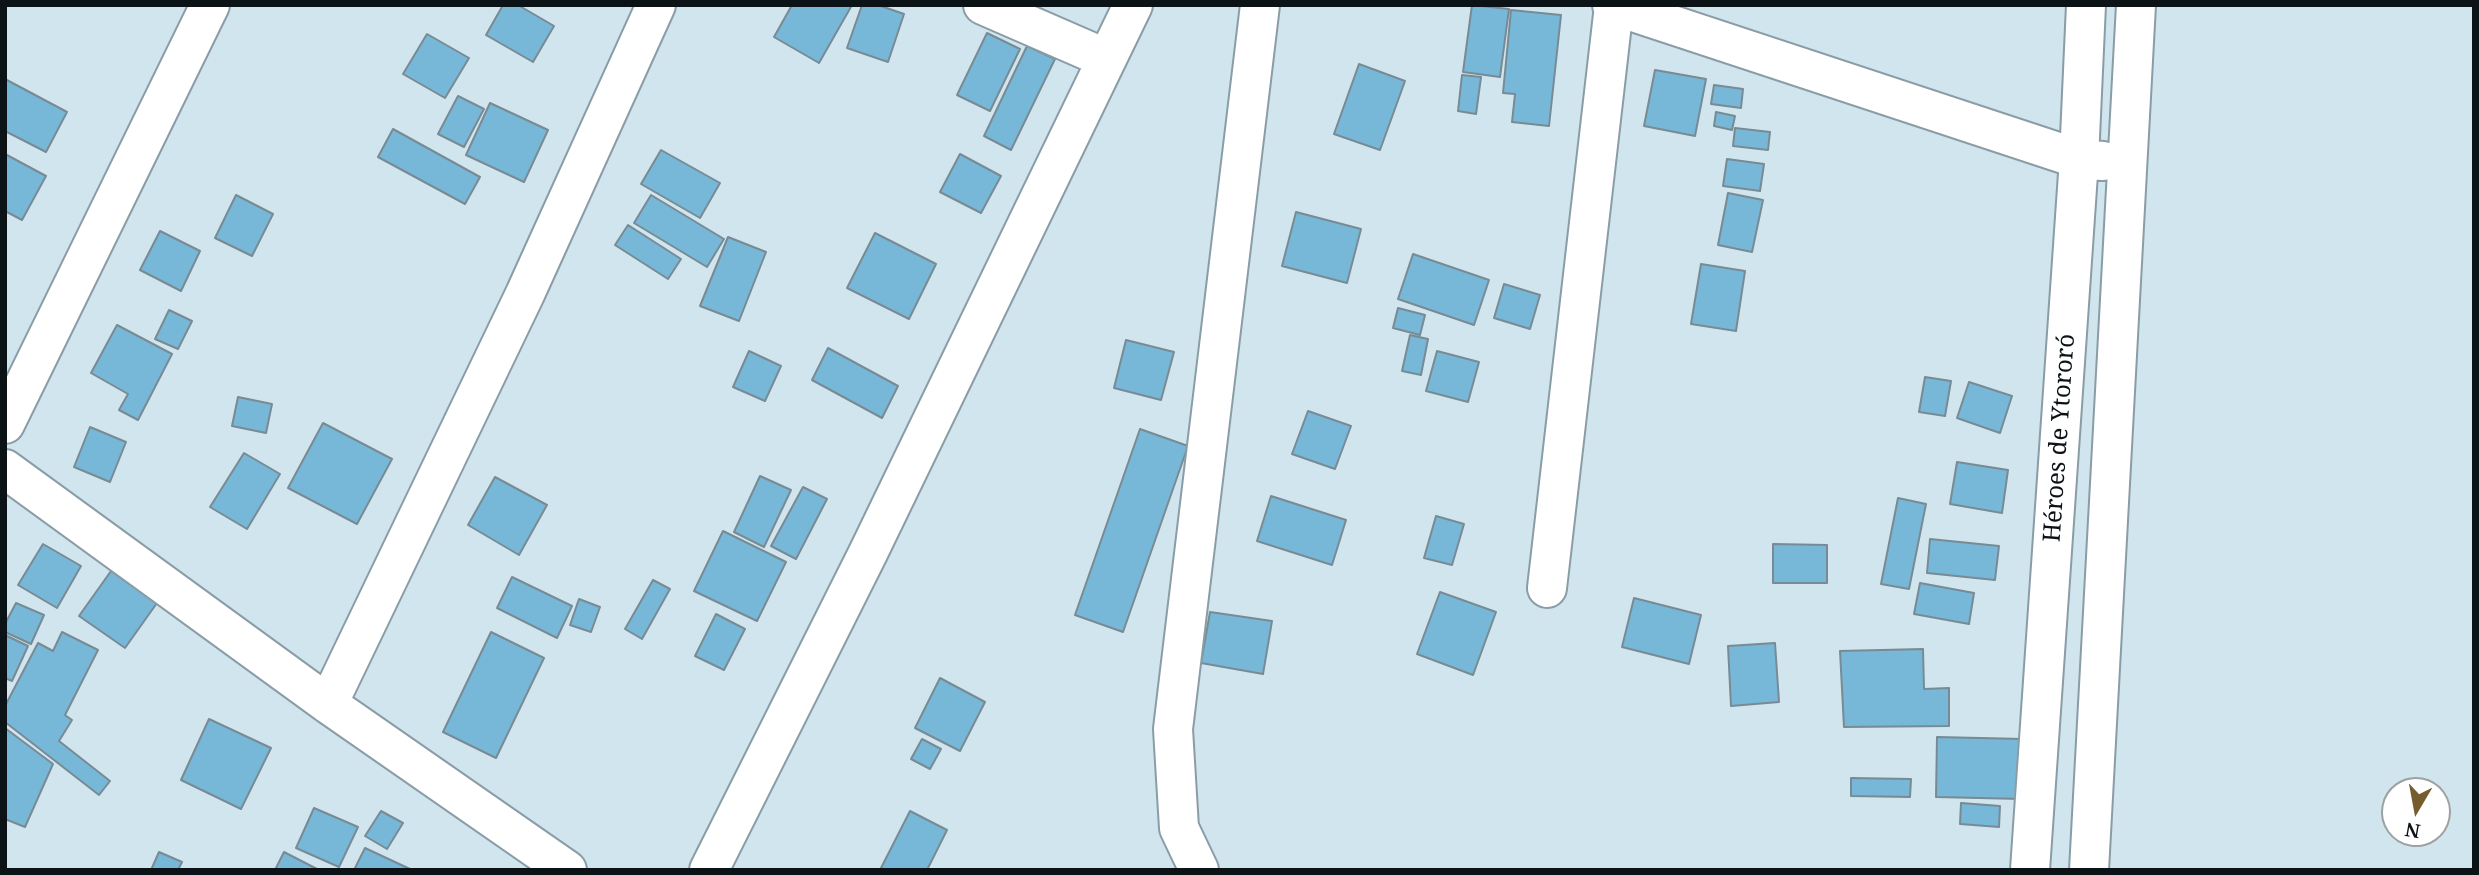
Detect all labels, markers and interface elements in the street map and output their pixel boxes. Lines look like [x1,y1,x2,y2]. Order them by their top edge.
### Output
street label: Héroes de Ytororó [2038,333,2082,543]
north arrow [2381,777,2451,847]
text: N [2403,817,2422,845]

